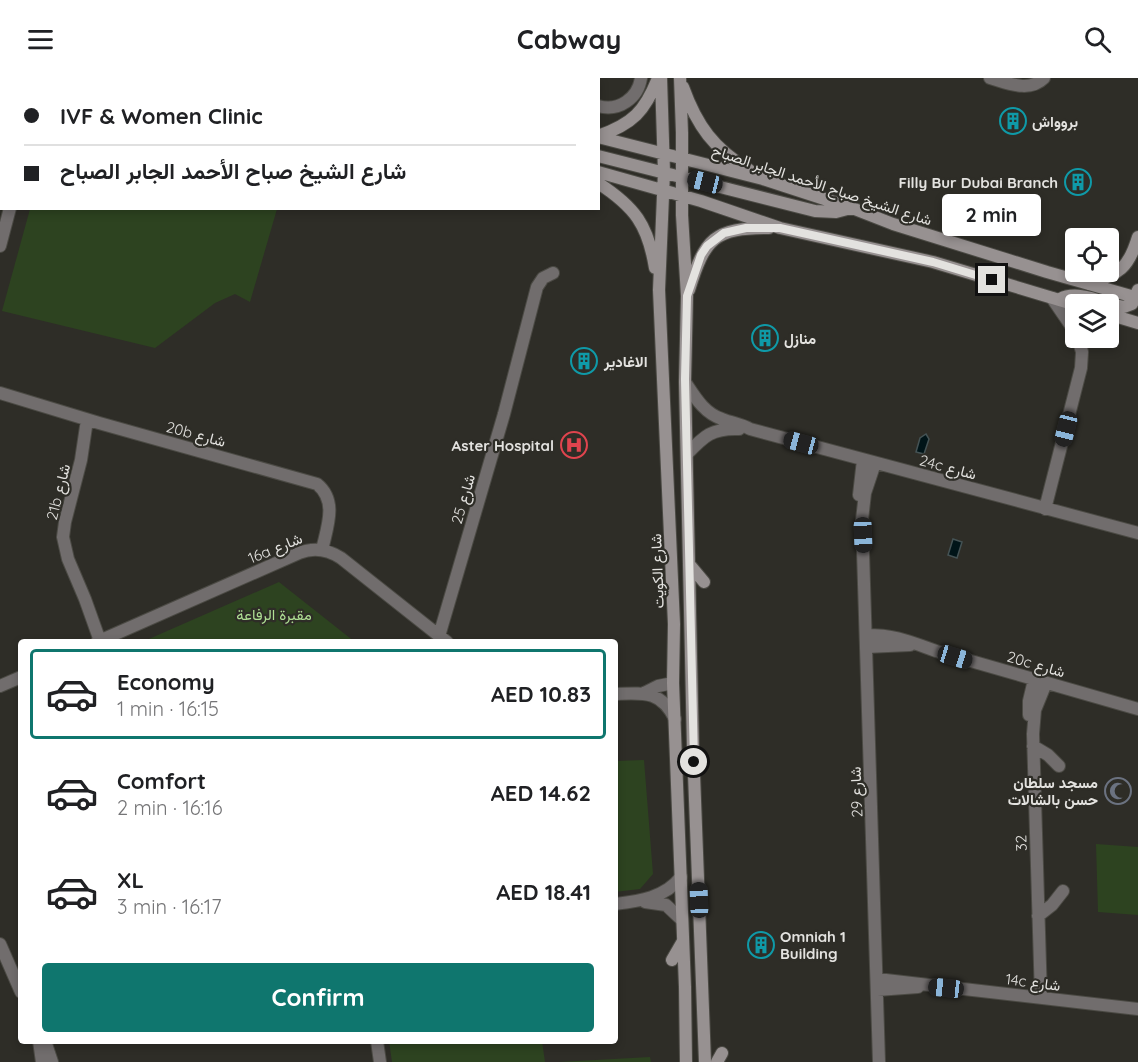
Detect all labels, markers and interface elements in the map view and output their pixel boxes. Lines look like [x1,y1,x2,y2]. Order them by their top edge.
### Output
text: Cabway [517,22,621,56]
icon: menu [24,23,57,56]
icon: search [1081,23,1114,56]
text: IVF & Women Clinic [60,102,263,130]
building icon: بروواش [998,106,1028,136]
place label: بروواش [1032,112,1078,131]
street label: شارع الشيخ صباح الأحمد الجابر الصباح [709,140,934,232]
text: شارع الشيخ صباح الأحمد الجابر الصباح [60,157,406,185]
building icon: Filly Bur Dubai Branch [1063,167,1093,197]
car [685,169,725,195]
place label: Filly Bur Dubai Branch [899,173,1058,192]
callout: 2 min [942,193,1042,235]
text: 2 min [965,202,1018,227]
map controls [1065,228,1119,348]
button: locate [1065,228,1119,282]
route end [978,266,1005,293]
button: layers [1065,294,1119,348]
building icon: منازل [750,323,780,353]
place label: منازل [784,329,816,348]
building icon: الاغادیر [569,346,599,376]
place label: الاغادیر [603,352,648,371]
car [1053,409,1079,449]
street label: 20b شارع [164,417,228,453]
hospital icon: Aster Hospital [559,430,589,460]
car [781,430,821,456]
place label: Aster Hospital [452,436,554,455]
street label: 24c شارع [917,450,979,486]
street label: 21b شارع [42,462,76,523]
street label: شارع 25 [447,472,481,527]
car [853,517,873,553]
street label: 16a شارع [245,528,306,569]
street label: شارع الكويت [646,533,670,609]
park label: مقبرة الرفاعة [236,605,312,624]
car [935,643,975,671]
street label: 20c شارع [1004,647,1067,683]
icon: car [45,667,99,721]
text: Economy [117,668,215,696]
text: AED 10.83 [491,680,591,708]
text: 1 min · 16:15 [117,696,219,721]
route start [680,748,707,775]
icon: car [45,766,99,820]
street label: شارع 29 [846,766,868,818]
text: Comfort [117,767,206,795]
place label: مسجد سلطان حسن بالشالات [1008,773,1098,809]
mosque icon: مسجد سلطان حسن بالشالات [1103,776,1133,806]
text: AED 14.62 [491,779,591,807]
text: 2 min · 16:16 [117,795,223,820]
street label: 32 [1011,835,1031,851]
icon: car [45,865,99,919]
text: XL [117,866,144,894]
text: AED 18.41 [496,878,591,906]
car [689,882,709,918]
text: 3 min · 16:17 [117,894,221,919]
place label: Omniah 1 Building [780,927,846,963]
building icon: Omniah 1 Building [746,930,776,960]
button: Confirm [42,963,594,1032]
street label: 14c شارع [1004,969,1062,997]
car [927,977,965,999]

